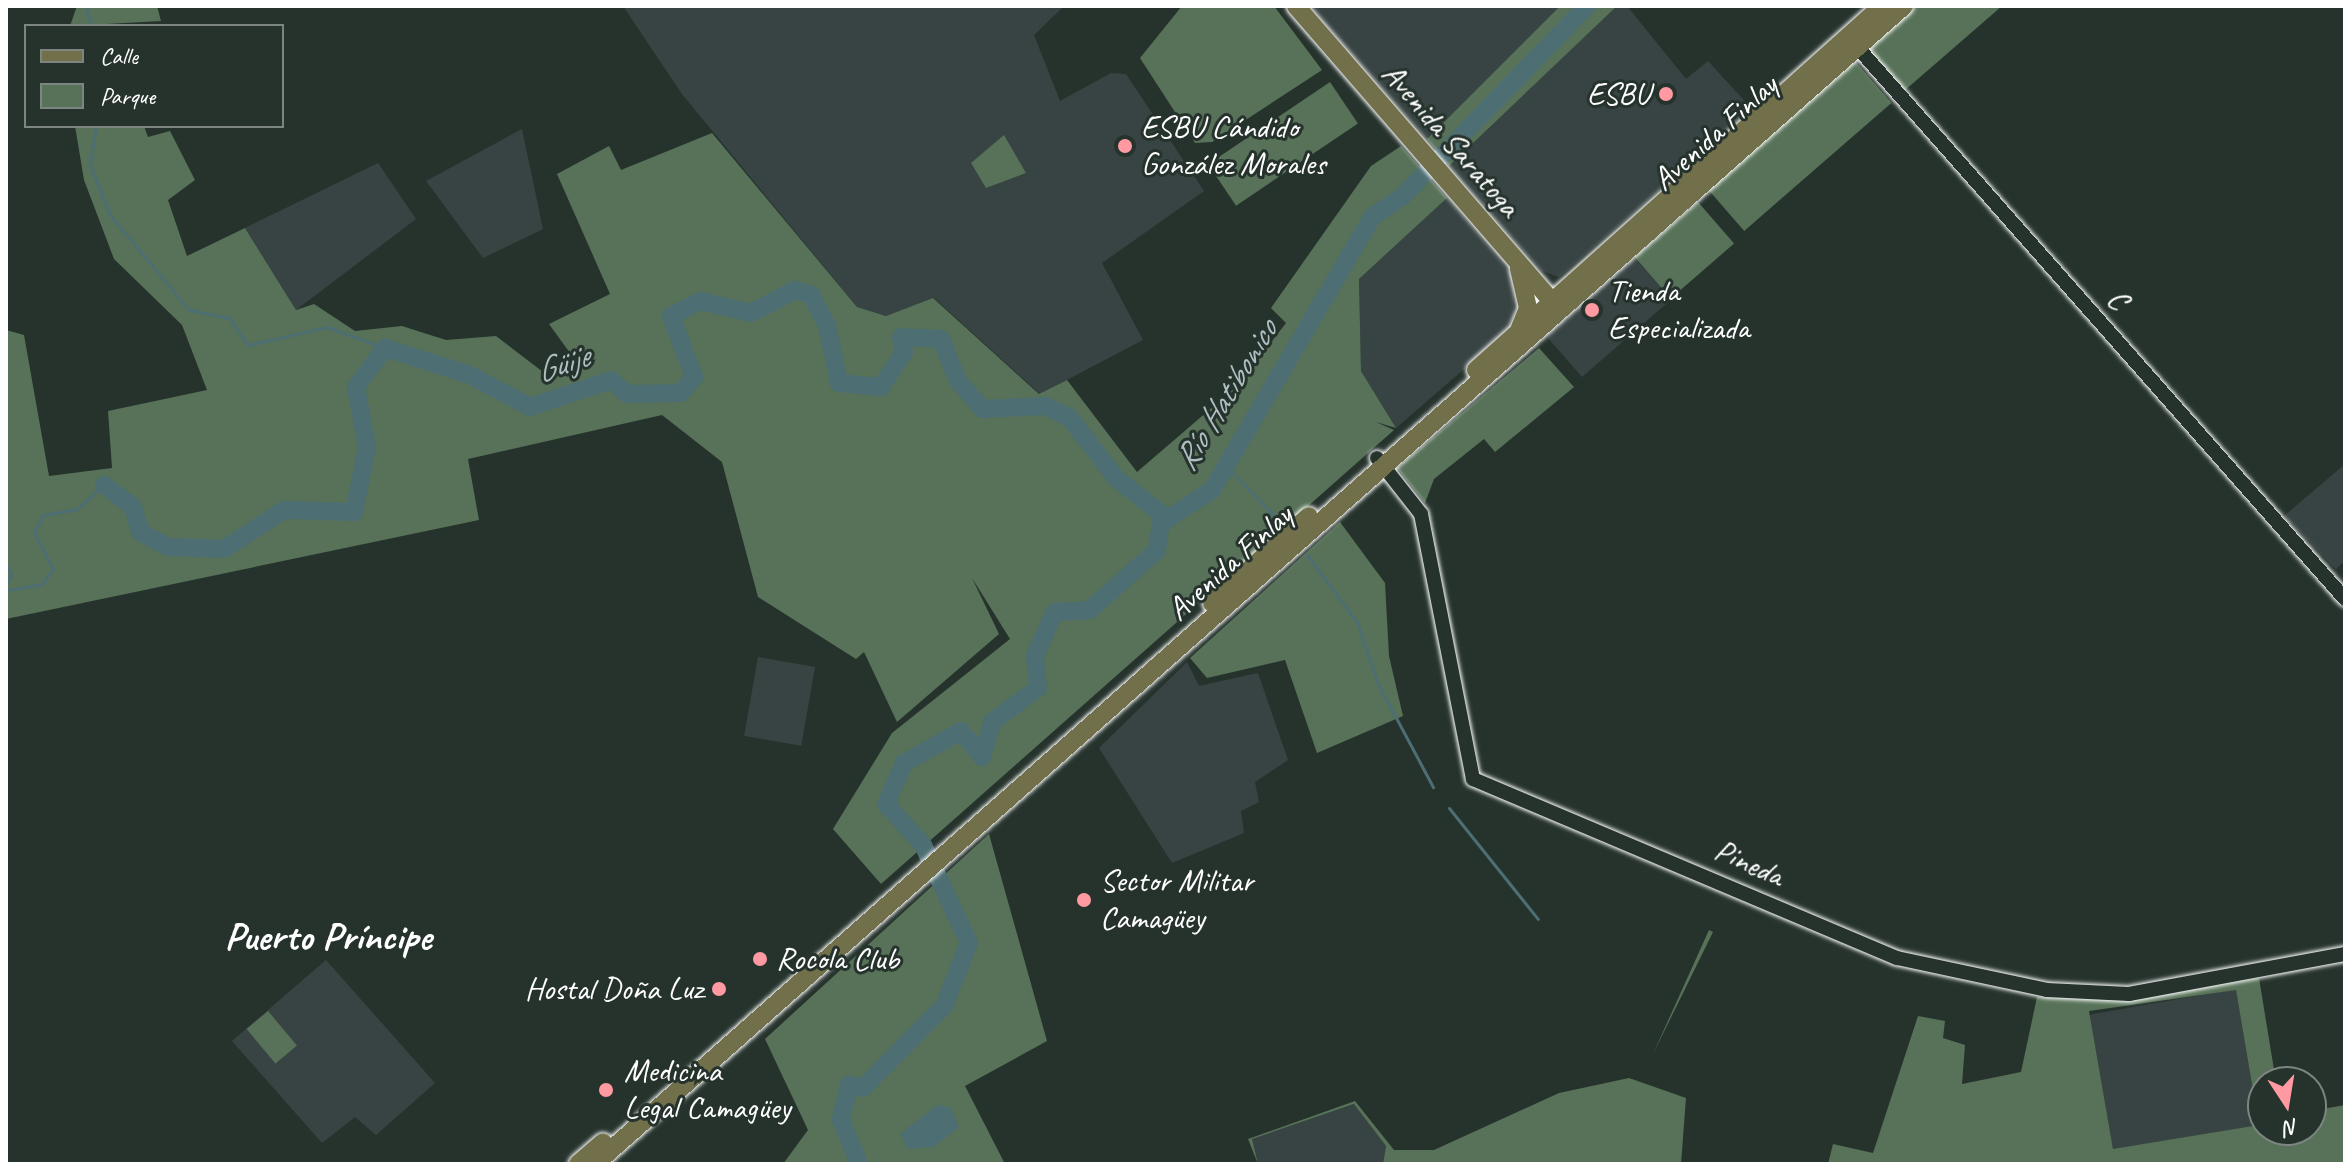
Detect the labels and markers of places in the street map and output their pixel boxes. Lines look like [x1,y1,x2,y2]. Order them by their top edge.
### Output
place label: ESBU [1587,75,1650,113]
marker: ESBU [1657,85,1675,103]
place label: ESBU Cándido González Morales [1141,109,1325,184]
marker: ESBU Cándido González Morales [1116,137,1134,155]
place label: Tienda Especializada [1608,273,1749,348]
marker: Tienda Especializada [1583,301,1601,319]
place label: Sector Militar Camagüey [1100,863,1254,938]
marker: Sector Militar Camagüey [1075,891,1093,909]
place label: Rocola Club [776,940,900,978]
marker: Rocola Club [751,950,769,968]
place label: Hostal Doña Luz [525,970,703,1008]
marker: Hostal Doña Luz [710,980,728,998]
place label: Medicina Legal Camagüey [624,1053,790,1128]
marker: Medicina Legal Camagüey [595,1079,617,1101]

